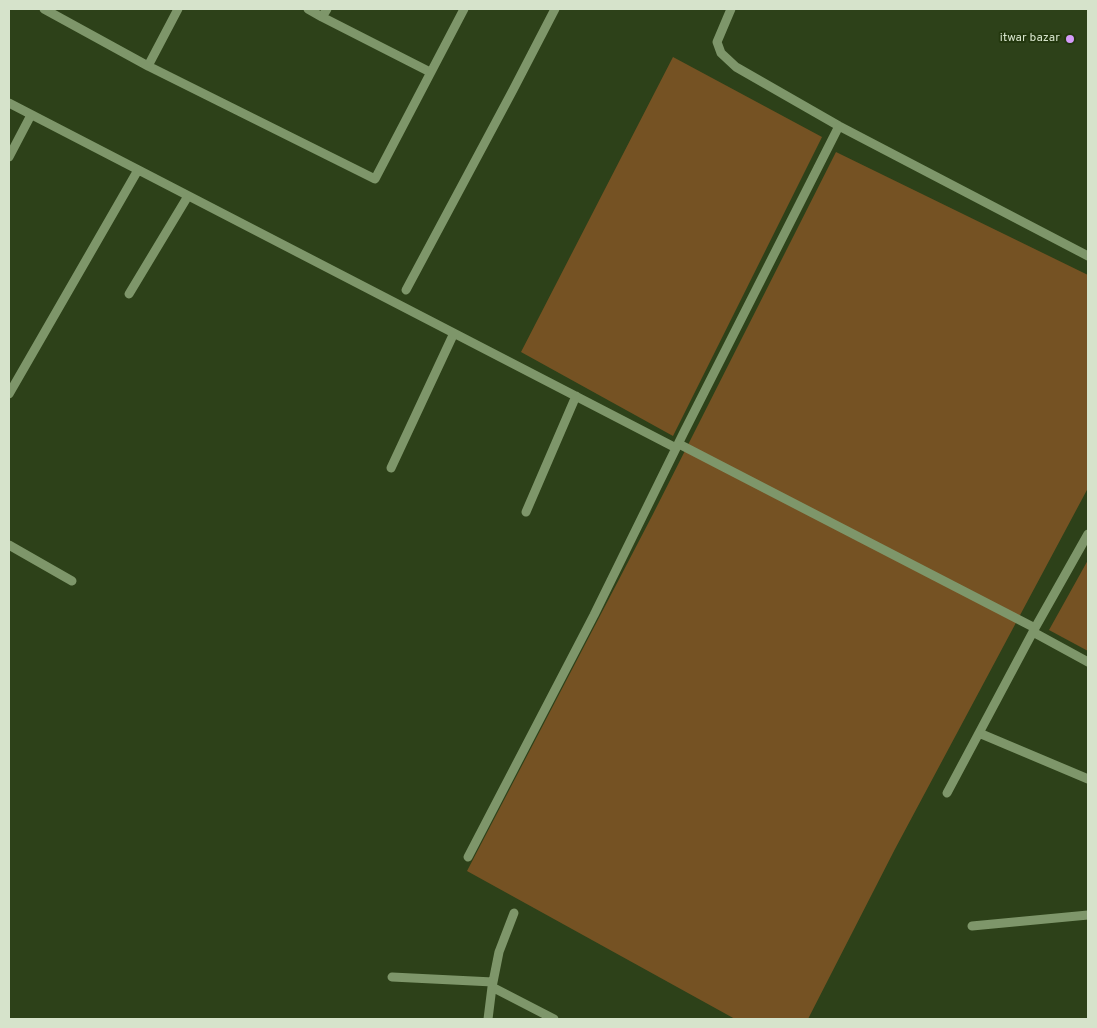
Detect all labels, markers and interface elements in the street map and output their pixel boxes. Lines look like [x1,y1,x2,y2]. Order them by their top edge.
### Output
place label: itwar bazar [1000,32,1060,46]
marker: itwar bazar [1064,33,1076,45]

